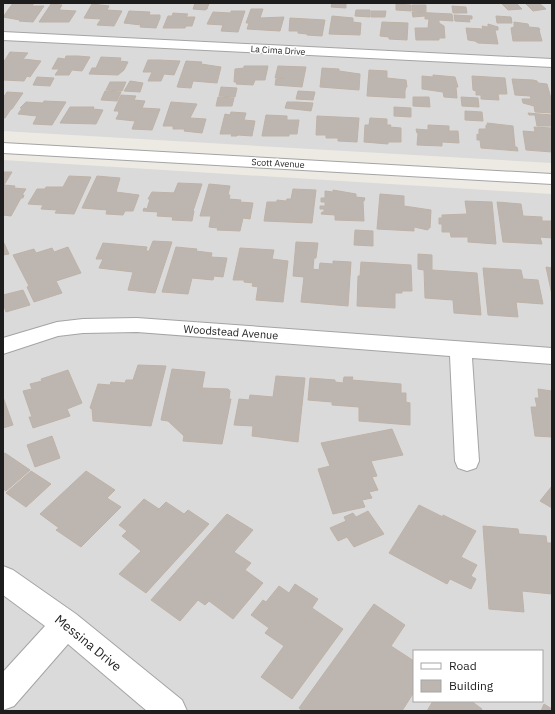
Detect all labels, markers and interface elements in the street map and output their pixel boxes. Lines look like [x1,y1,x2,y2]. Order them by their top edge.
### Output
street label: La Cima Drive [250,43,306,57]
street label: Scott Avenue [251,156,305,170]
street label: Woodstead Avenue [183,322,279,342]
street label: Messina Drive [51,611,125,675]
legend [413,650,543,702]
text: Road [449,658,477,673]
text: Building [449,678,494,693]

